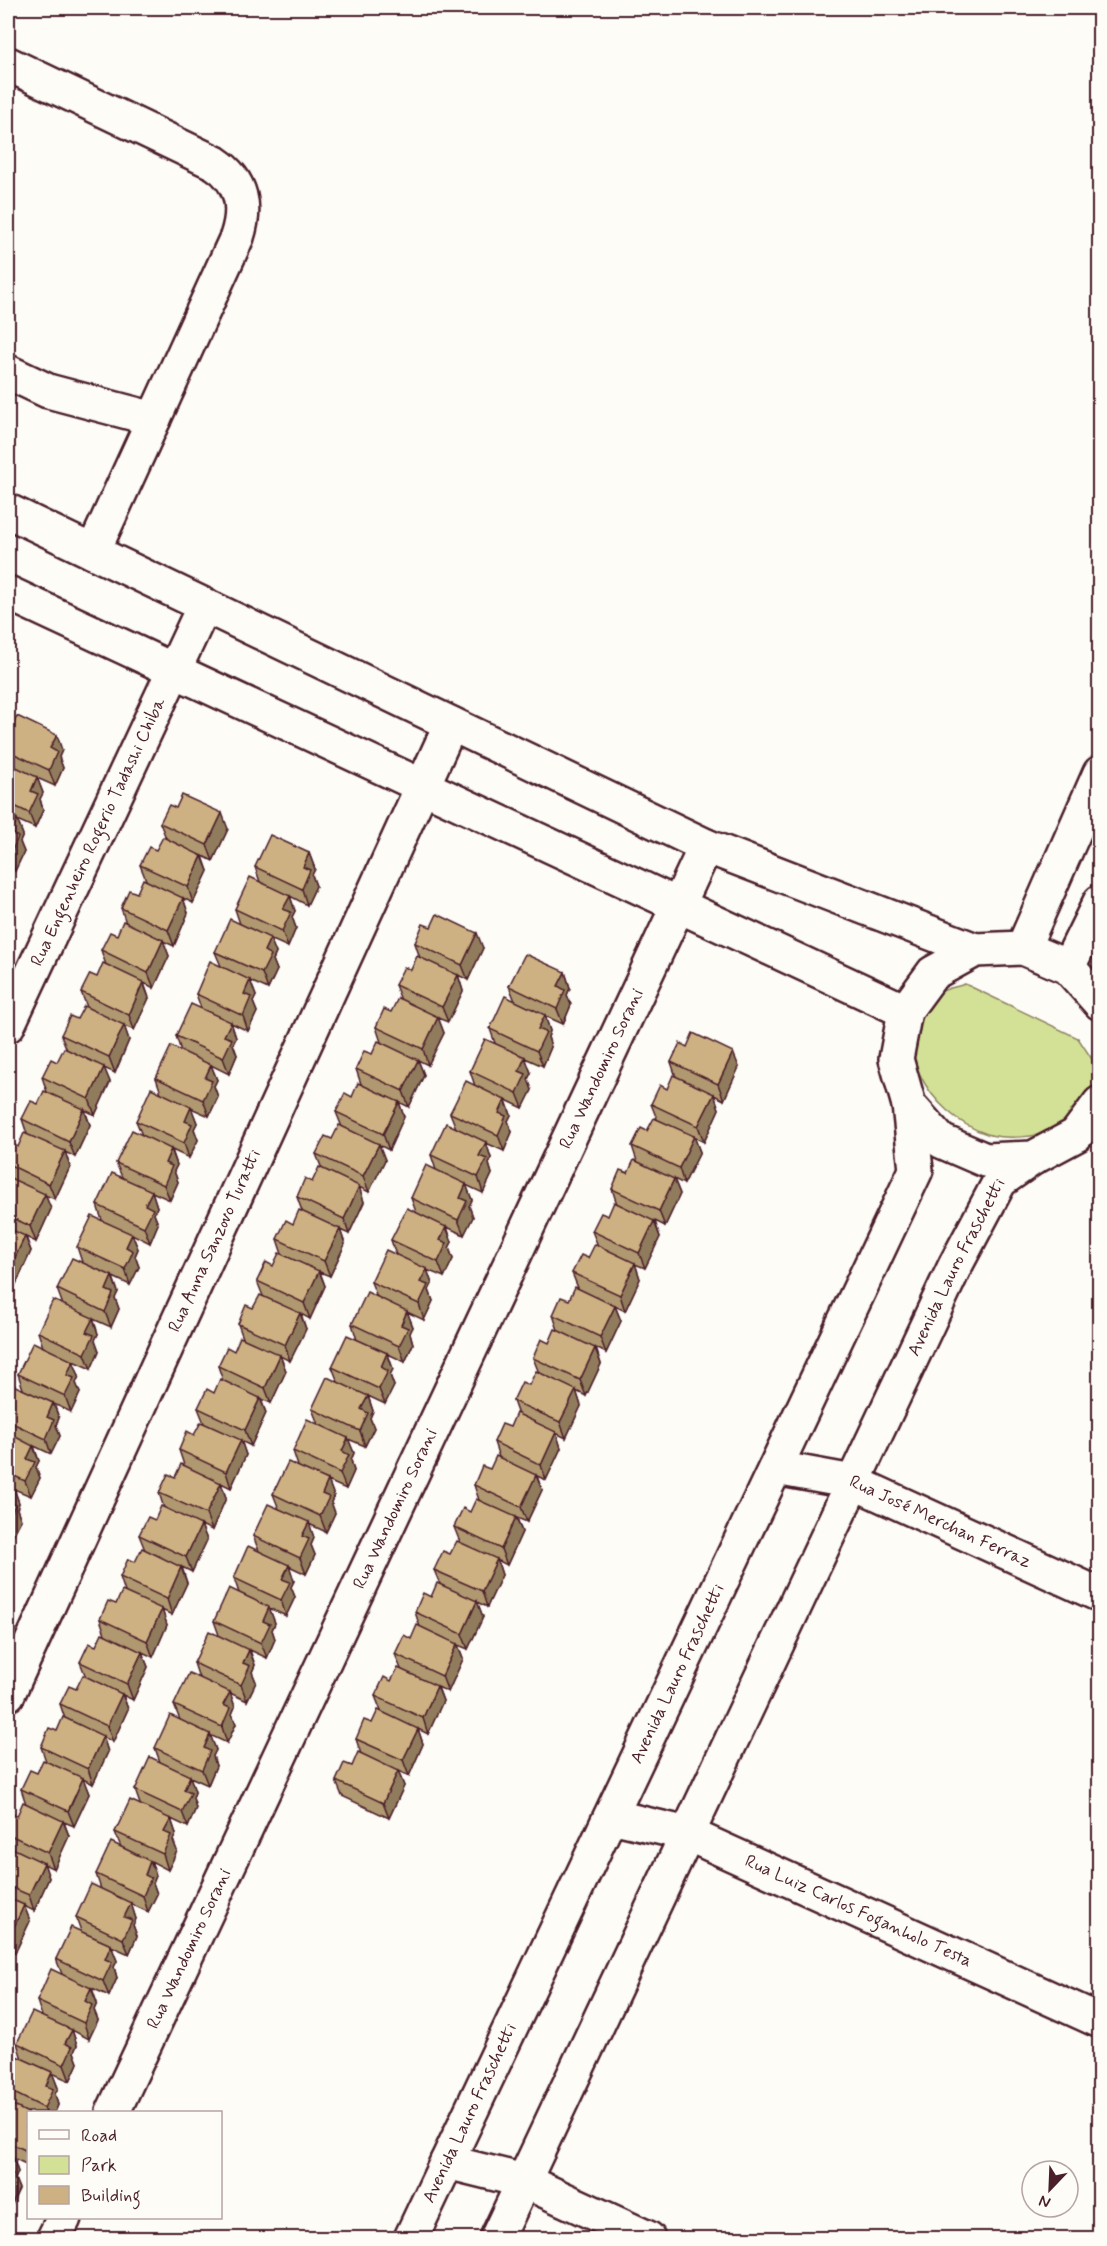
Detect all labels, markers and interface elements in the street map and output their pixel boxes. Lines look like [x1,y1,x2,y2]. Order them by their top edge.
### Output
street label: Rua Engenheiro Rogerio Tadashi Chiba [25,694,171,970]
street label: Rua Wandomiro Sorani [554,985,650,1153]
street label: Rua Anna Sanzovo Turatti [163,1146,267,1336]
street label: Avenida Lauro Fraschetti [902,1174,1011,1360]
street label: Rua Wandomiro Sorani [348,1425,443,1593]
street label: Rua José Merchan Ferraz [845,1470,1035,1574]
street label: Avenida Lauro Fraschetti [625,1580,731,1768]
street label: Rua Luiz Carlos Foganholo Testa [741,1849,976,1973]
street label: Rua Wandomiro Sorani [141,1865,237,2033]
street label: Avenida Lauro Fraschetti [417,2019,523,2207]
legend [27,2111,222,2219]
text: Road [81,2124,117,2148]
text: Park [81,2154,117,2178]
north arrow [1020,2159,1080,2219]
text: Building [81,2184,141,2210]
text: N [1036,2190,1054,2213]

